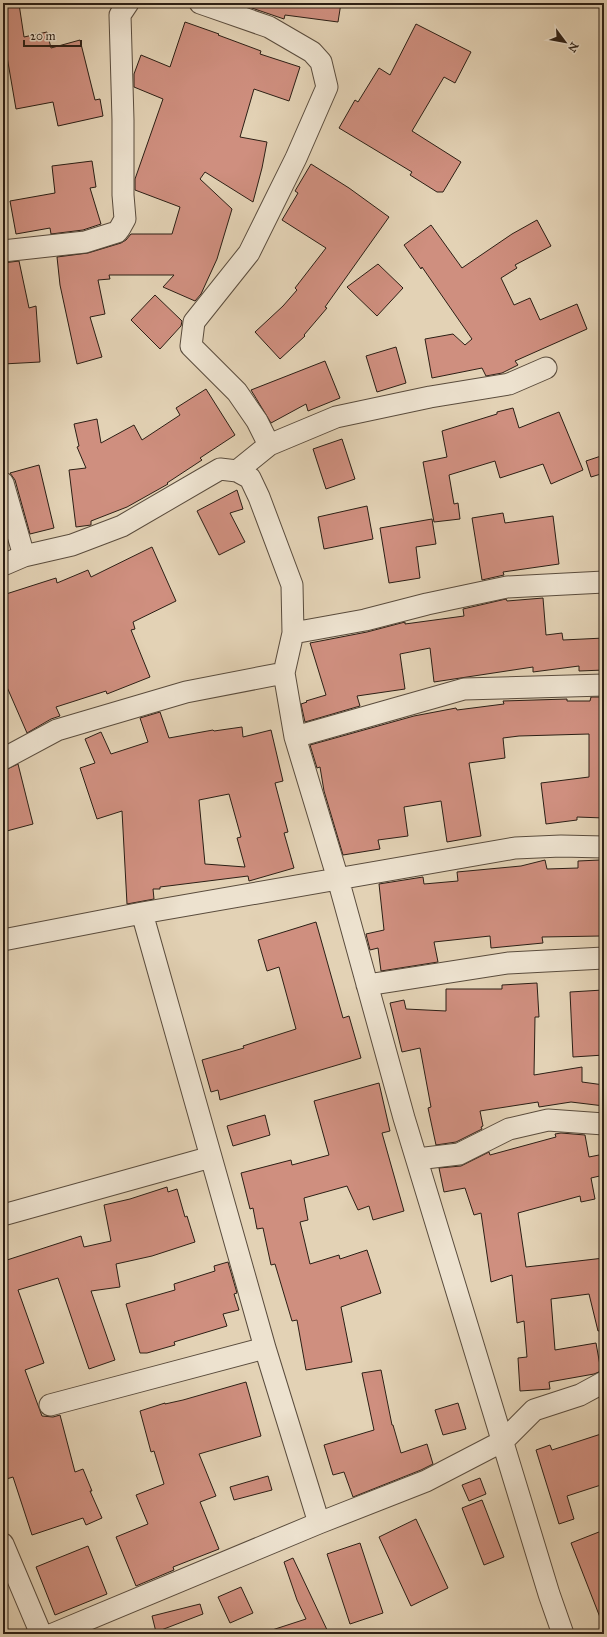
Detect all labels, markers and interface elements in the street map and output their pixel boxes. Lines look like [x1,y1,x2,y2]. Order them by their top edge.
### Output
scale bar [24,22,81,48]
north arrow [545,22,585,62]
text: 20 m [30,29,56,43]
text: N [565,40,581,55]

